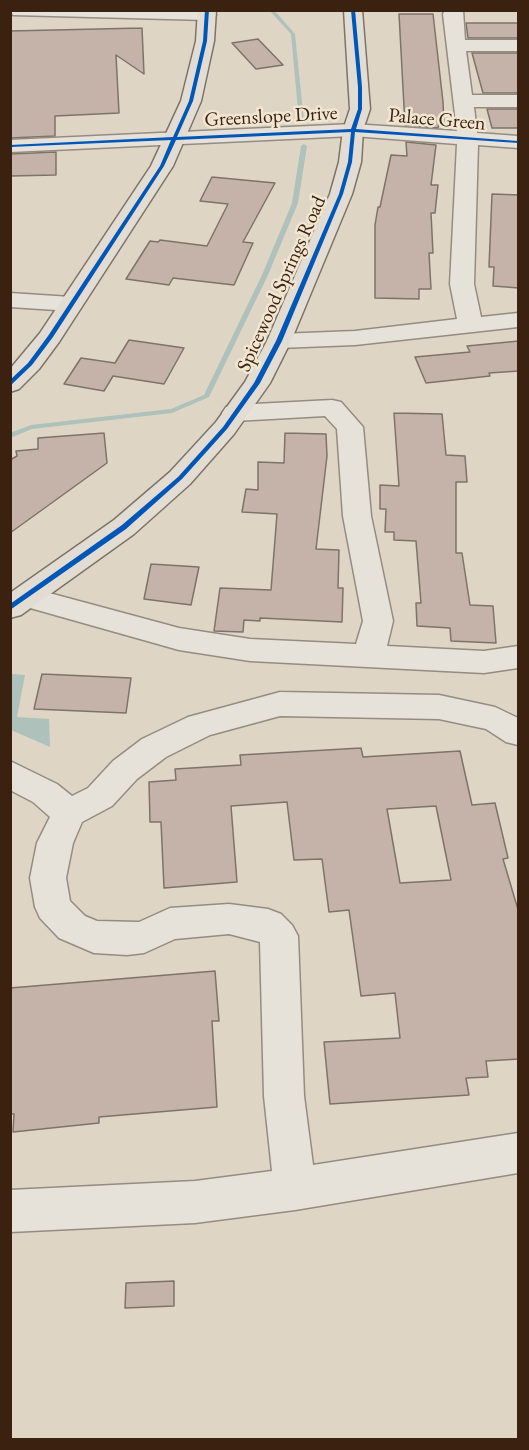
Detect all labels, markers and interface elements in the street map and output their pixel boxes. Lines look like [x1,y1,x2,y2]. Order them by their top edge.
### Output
street label: Greenslope Drive [204,102,338,132]
street label: Palace Green [387,104,487,136]
street label: Spicewood Springs Road [232,192,332,376]

